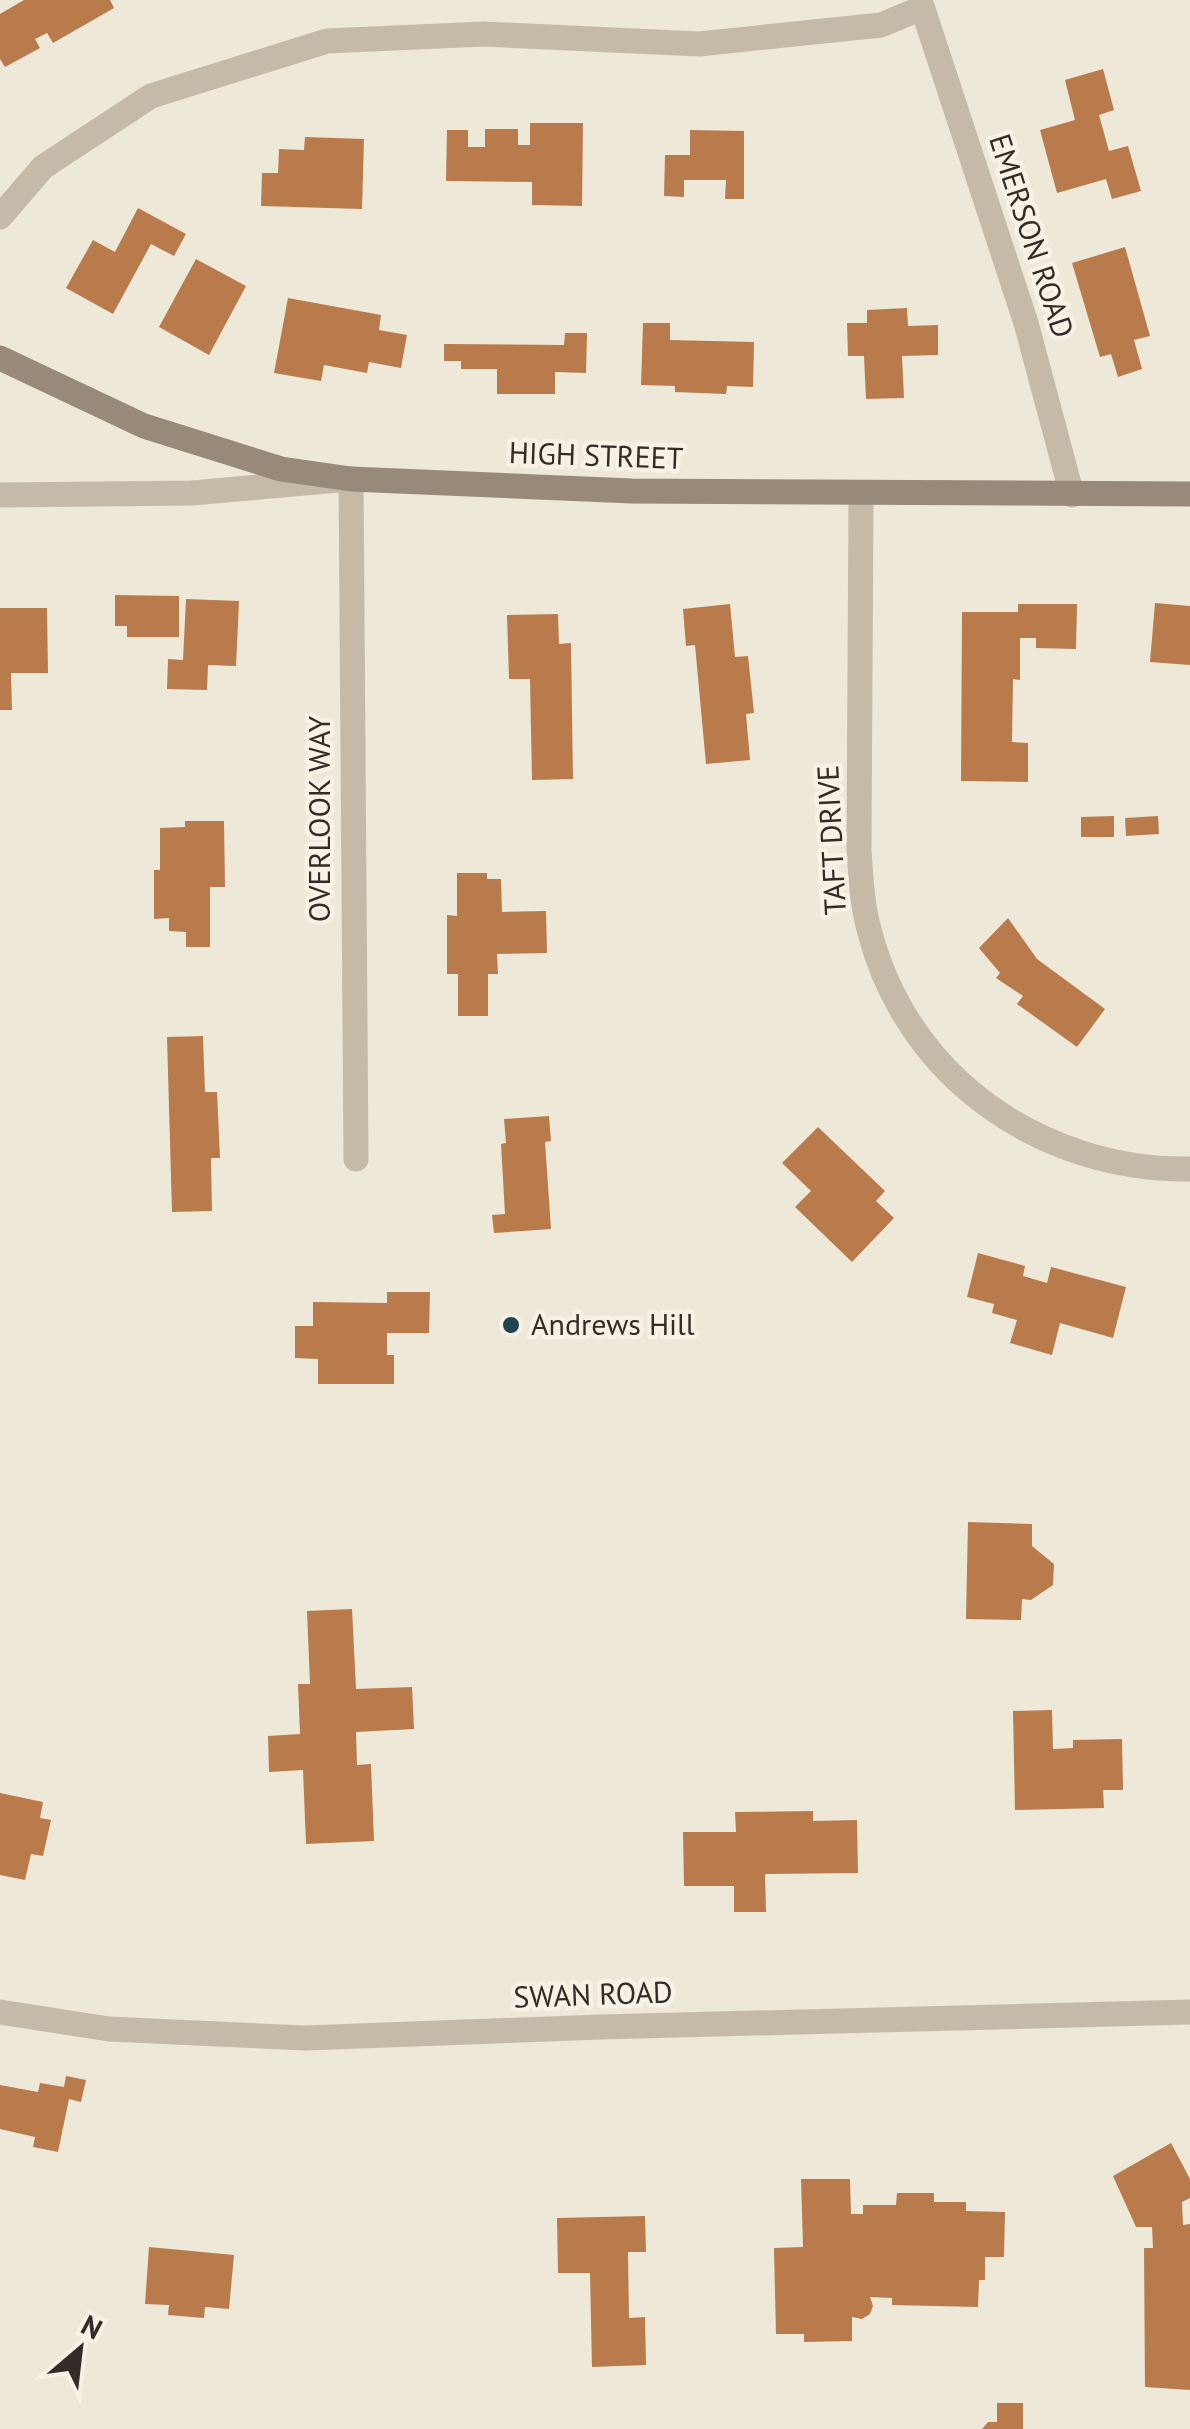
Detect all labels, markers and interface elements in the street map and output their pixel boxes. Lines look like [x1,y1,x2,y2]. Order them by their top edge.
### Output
street label: EMERSON ROAD [981,129,1084,342]
street label: HIGH STREET [508,432,684,477]
street label: OVERLOOK WAY [299,716,338,922]
street label: TAFT DRIVE [807,764,854,916]
place label: Andrews Hill [531,1304,695,1343]
marker: Andrews Hill [500,1314,522,1336]
street label: SWAN ROAD [513,1971,673,2016]
north arrow [30,2299,130,2399]
text: N [75,2306,109,2347]

